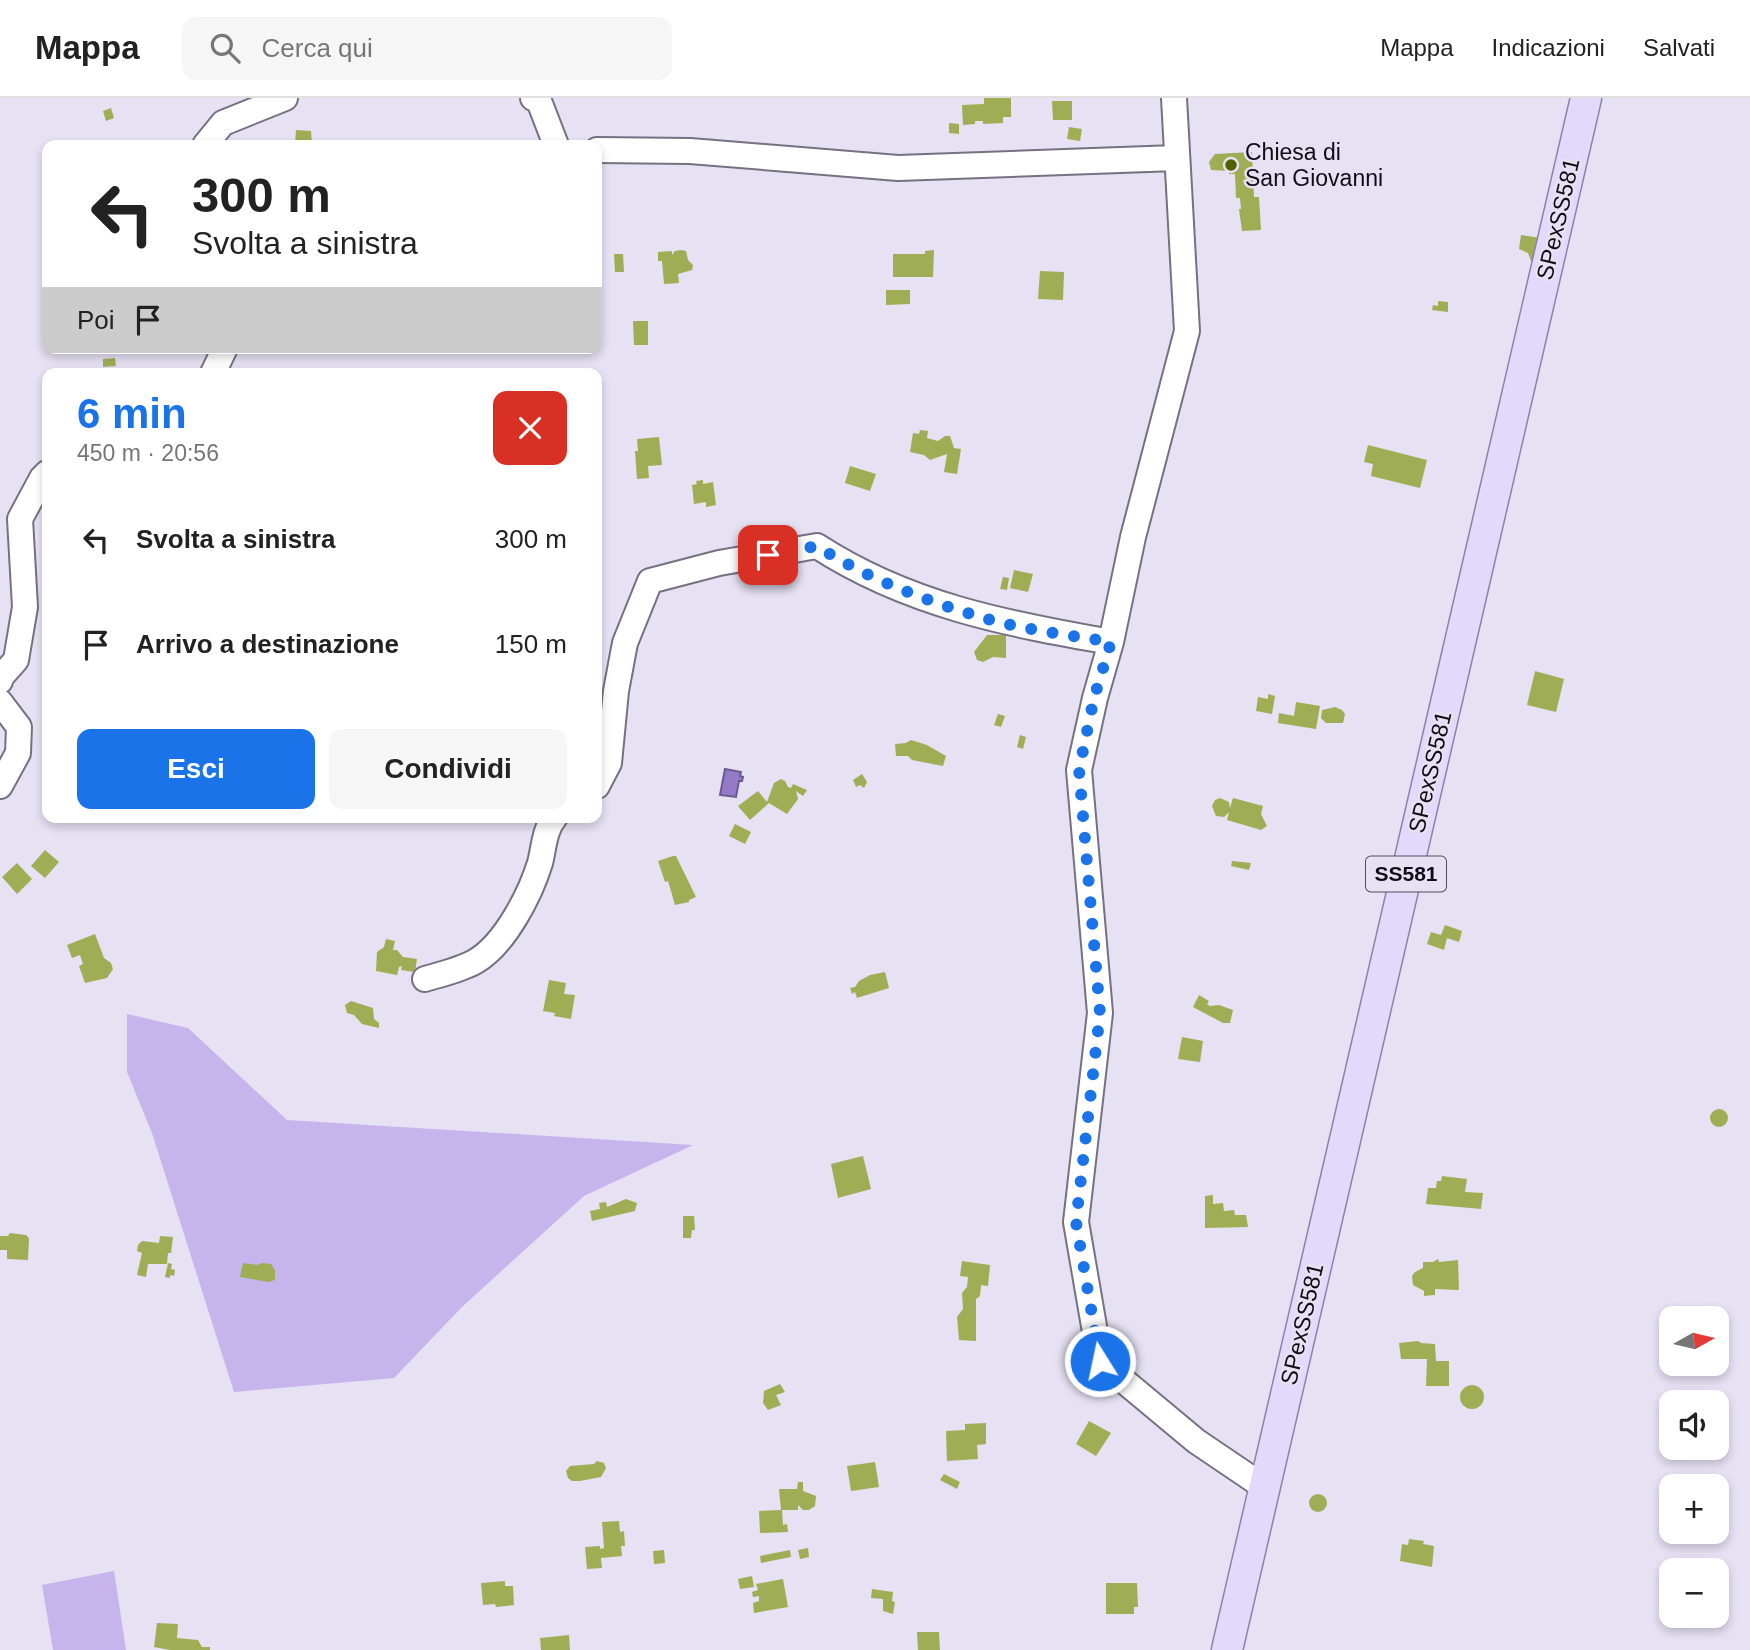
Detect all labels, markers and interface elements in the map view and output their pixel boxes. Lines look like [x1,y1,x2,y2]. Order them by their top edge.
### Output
search box [182,17,672,80]
text: Mappa [35,29,140,66]
icon: search [206,29,244,67]
text: Cerca qui [262,33,373,63]
text: Mappa [1380,34,1454,61]
text: Indicazioni [1492,34,1605,61]
text: Salvati [1643,34,1715,61]
place label: Chiesa di San Giovanni [1245,139,1383,191]
street label: SPexSS581 [1531,156,1585,282]
marker: Chiesa di San Giovanni [1223,157,1239,173]
icon: left [77,168,168,259]
text: 300 m [192,168,331,222]
text: Svolta a sinistra [192,225,418,261]
icon: arrive [129,301,167,339]
text: Poi [77,305,115,335]
text: 6 min [77,390,187,437]
button: close [493,391,567,465]
text: 450 m · 20:56 [77,440,219,466]
icon: left [77,521,115,559]
text: Svolta a sinistra [136,524,335,554]
text: 300 m [495,524,567,554]
pin [738,525,798,585]
icon: arrive [749,536,787,574]
icon: arrive [77,626,115,664]
text: Arrivo a destinazione [136,629,399,659]
text: 150 m [495,629,567,659]
street label: SPexSS581 [1403,709,1457,835]
button: Esci [77,729,315,809]
button: Condividi [329,729,567,809]
road number: SS581 [1366,856,1446,892]
street label: SPexSS581 [1275,1261,1329,1387]
north arrow [1659,1306,1729,1376]
map controls [1659,1306,1729,1628]
position arrow [1063,1324,1137,1398]
button: sound [1659,1390,1729,1460]
button: + [1659,1474,1729,1544]
button: − [1659,1558,1729,1628]

